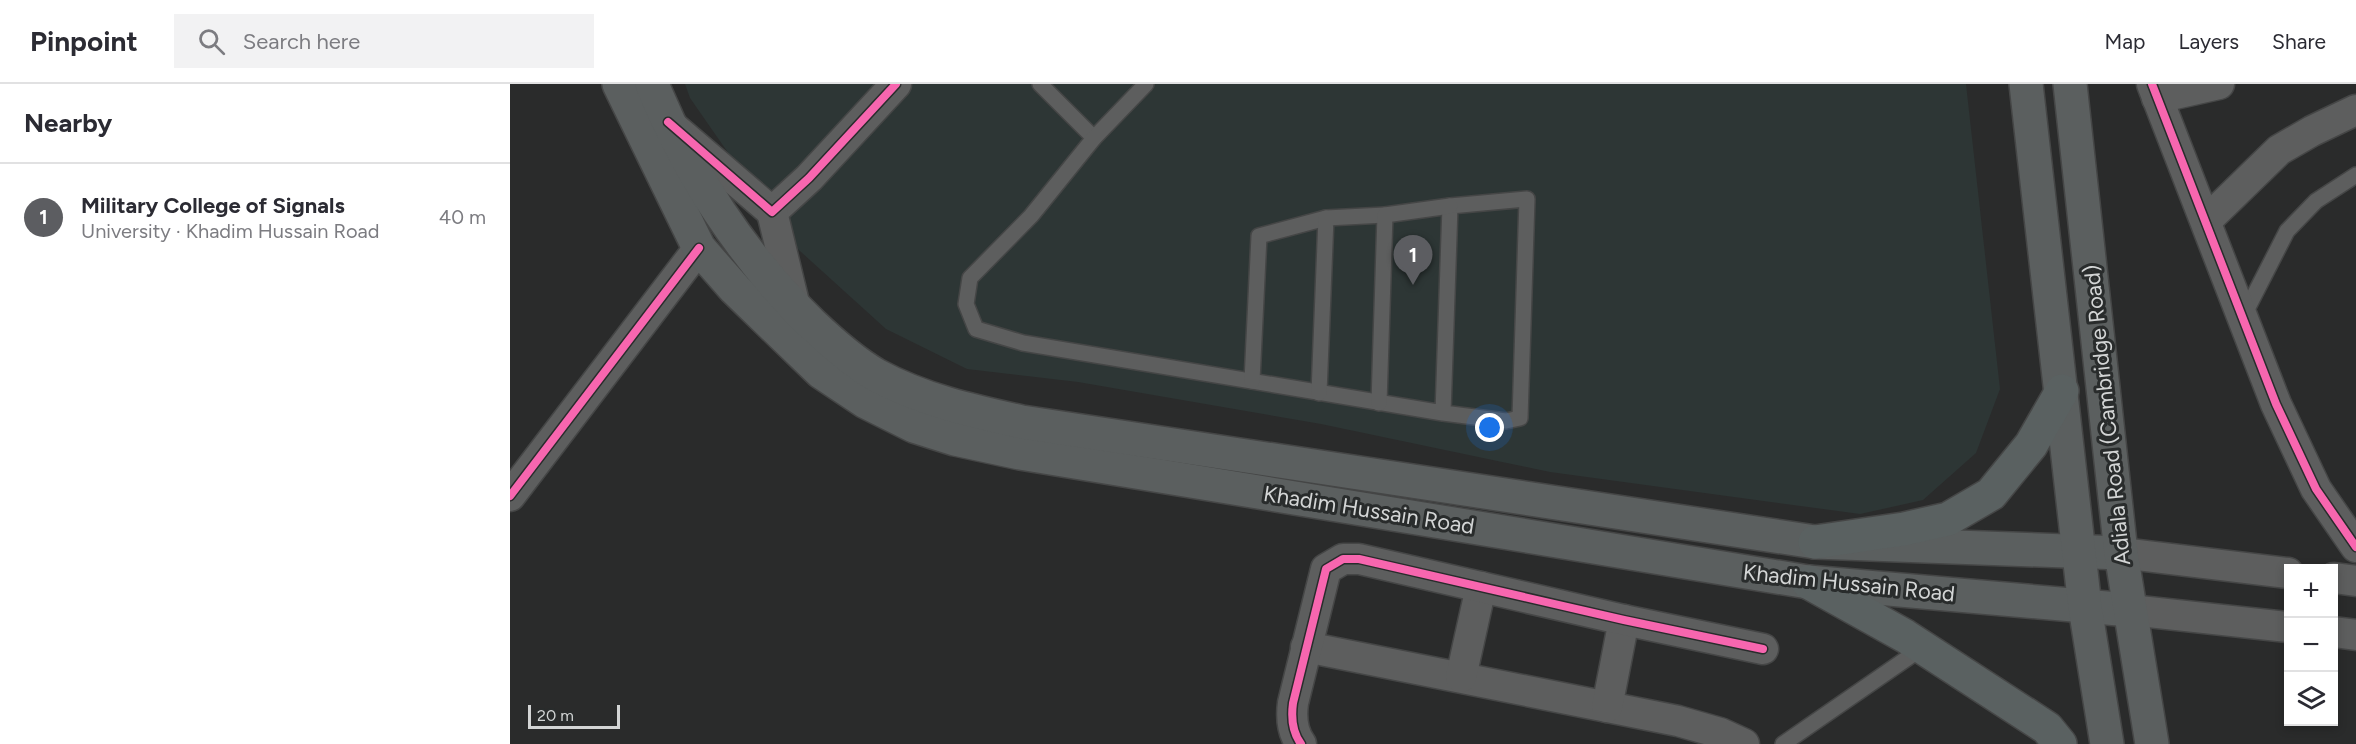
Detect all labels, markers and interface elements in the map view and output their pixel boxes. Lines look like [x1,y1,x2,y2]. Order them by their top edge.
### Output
search box [174,14,594,68]
text: Pinpoint [30,24,138,58]
icon: search [195,25,228,58]
text: Search here [243,28,360,55]
text: Map [2105,29,2145,54]
text: Layers [2178,29,2239,54]
text: Share [2272,29,2326,54]
text: Nearby [24,107,112,139]
text: Military College of Signals [81,192,345,219]
text: 1 [39,205,48,229]
text: 40 m [439,205,486,229]
text: University · Khadim Hussain Road [81,219,379,243]
pin: 1 [1394,236,1432,285]
street label: Adiala Road (Cambridge Road) [2078,263,2136,567]
your location [1475,413,1504,442]
street label: Khadim Hussain Road [1262,480,1476,540]
street label: Khadim Hussain Road [1742,558,1956,608]
map controls [2284,564,2338,726]
button: + [2284,564,2338,618]
button: − [2284,618,2338,672]
button: layers [2284,672,2338,726]
scale bar [528,702,620,730]
text: 20 m [537,706,574,725]

